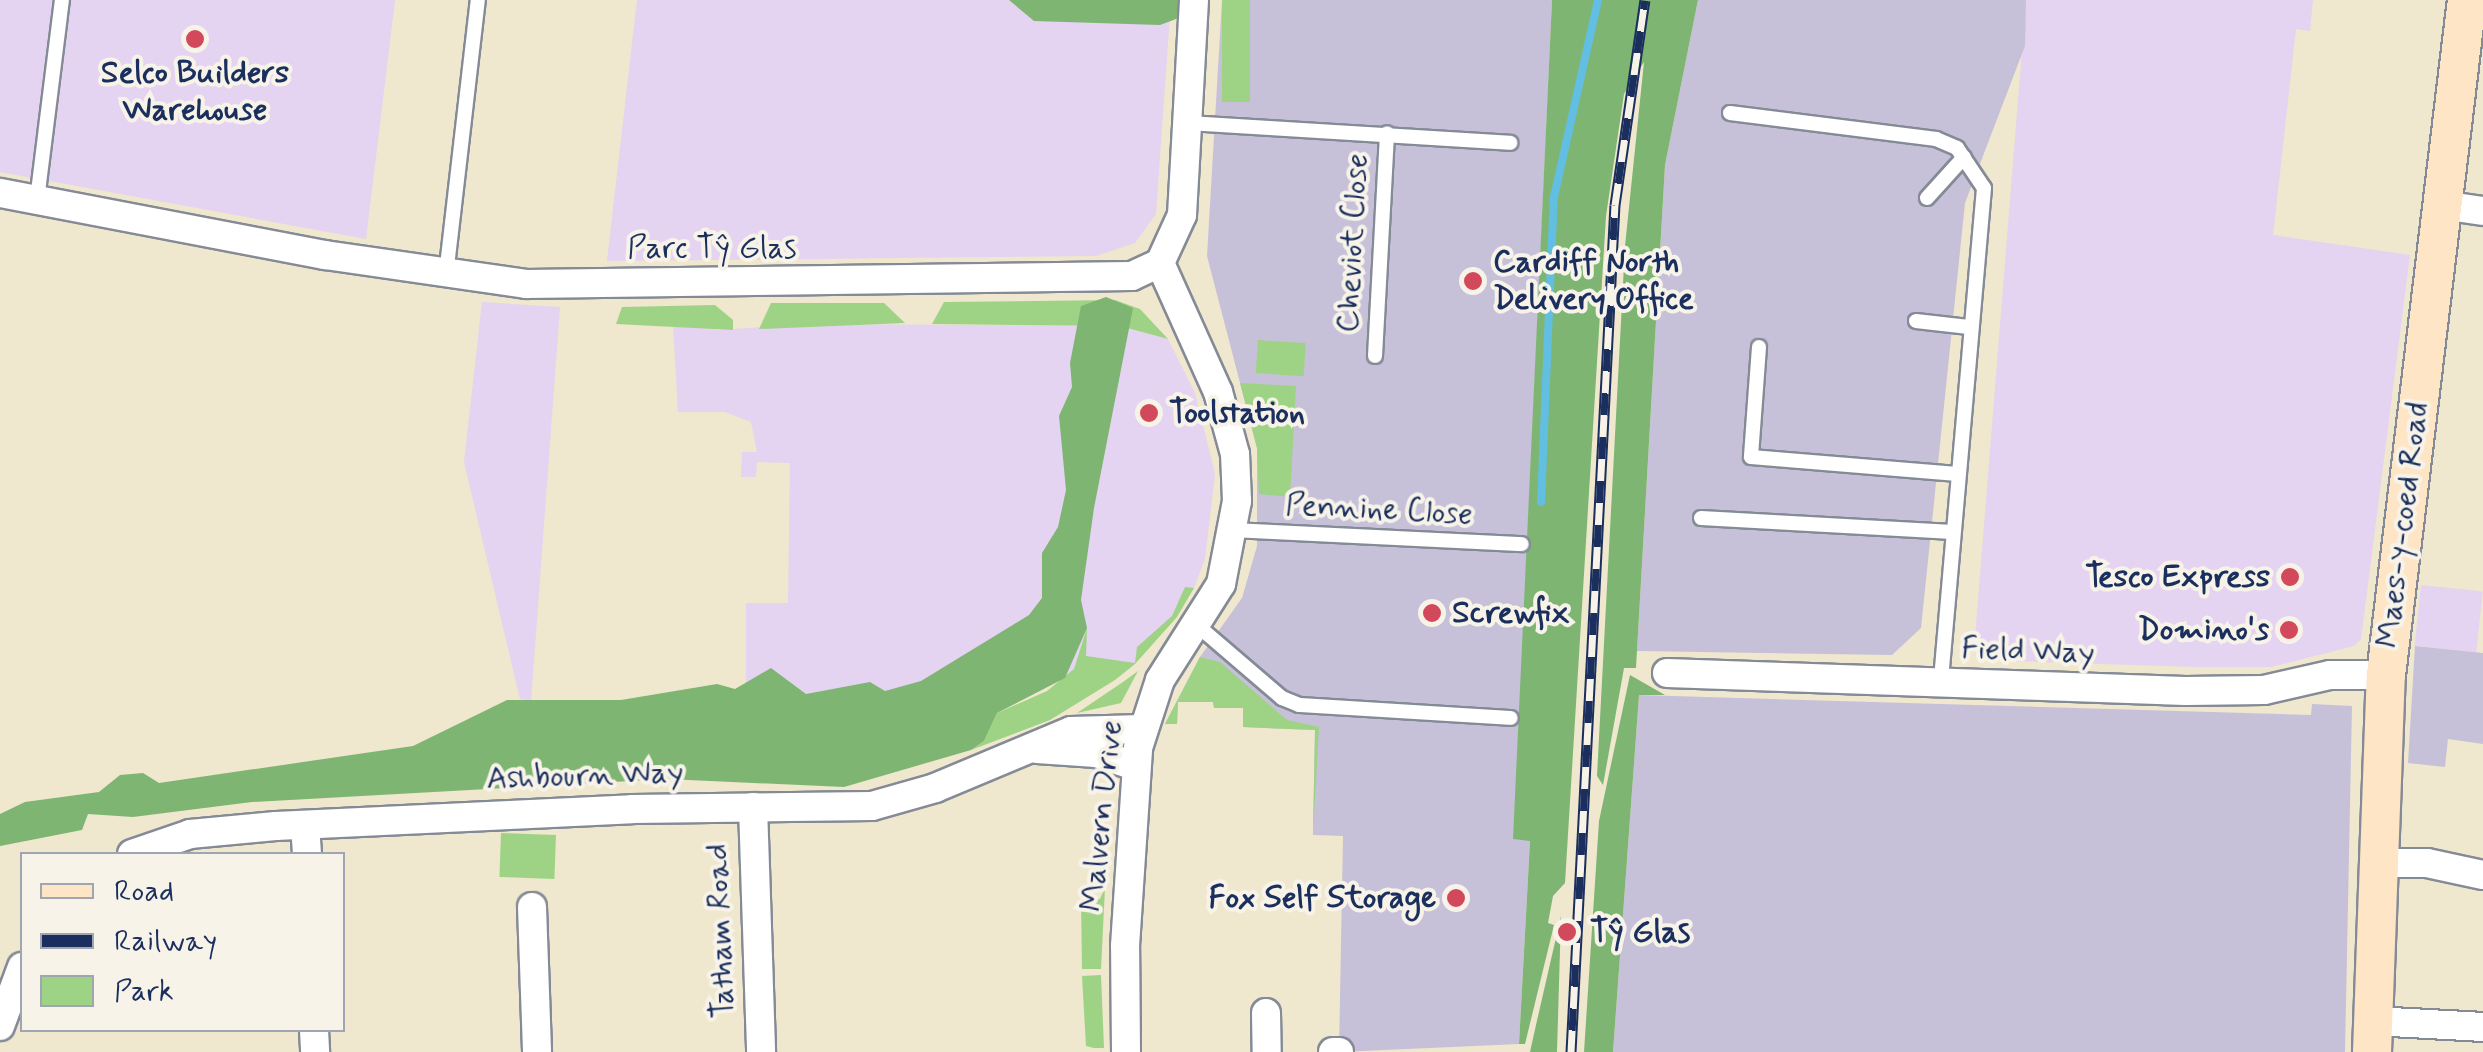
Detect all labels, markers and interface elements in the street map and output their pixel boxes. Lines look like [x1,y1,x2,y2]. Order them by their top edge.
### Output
marker: Selco Builders Warehouse [184,28,206,50]
place label: Selco Builders Warehouse [102,55,288,130]
street label: Cheviot Close [1329,150,1377,336]
street label: Parc Tŷ Glas [627,229,797,267]
place label: Cardiff North Delivery Office [1493,244,1694,319]
marker: Cardiff North Delivery Office [1462,270,1484,292]
place label: Toolstation [1169,394,1305,432]
street label: Maes-y-coed Road [2369,401,2437,649]
marker: Toolstation [1138,402,1160,424]
street label: Pennine Close [1282,486,1476,534]
place label: Tesco Express [2084,558,2270,596]
marker: Tesco Express [2279,566,2301,588]
place label: Screwfix [1452,594,1569,632]
marker: Screwfix [1421,602,1443,624]
place label: Domino's [2138,611,2269,649]
marker: Domino's [2278,619,2300,641]
street label: Field Way [1961,629,2095,673]
street label: Malvern Drive [1073,720,1131,912]
street label: Ashbourn Way [486,753,684,799]
street label: Tatham Road [699,844,743,1018]
legend [20,852,345,1032]
text: Road [114,872,174,911]
place label: Fox Self Storage [1217,879,1436,917]
marker: Fox Self Storage [1445,887,1467,909]
place label: Tŷ Glas [1590,913,1690,951]
marker: Tŷ Glas [1554,919,1580,945]
text: Railway [114,922,217,961]
text: Park [114,972,174,1011]

